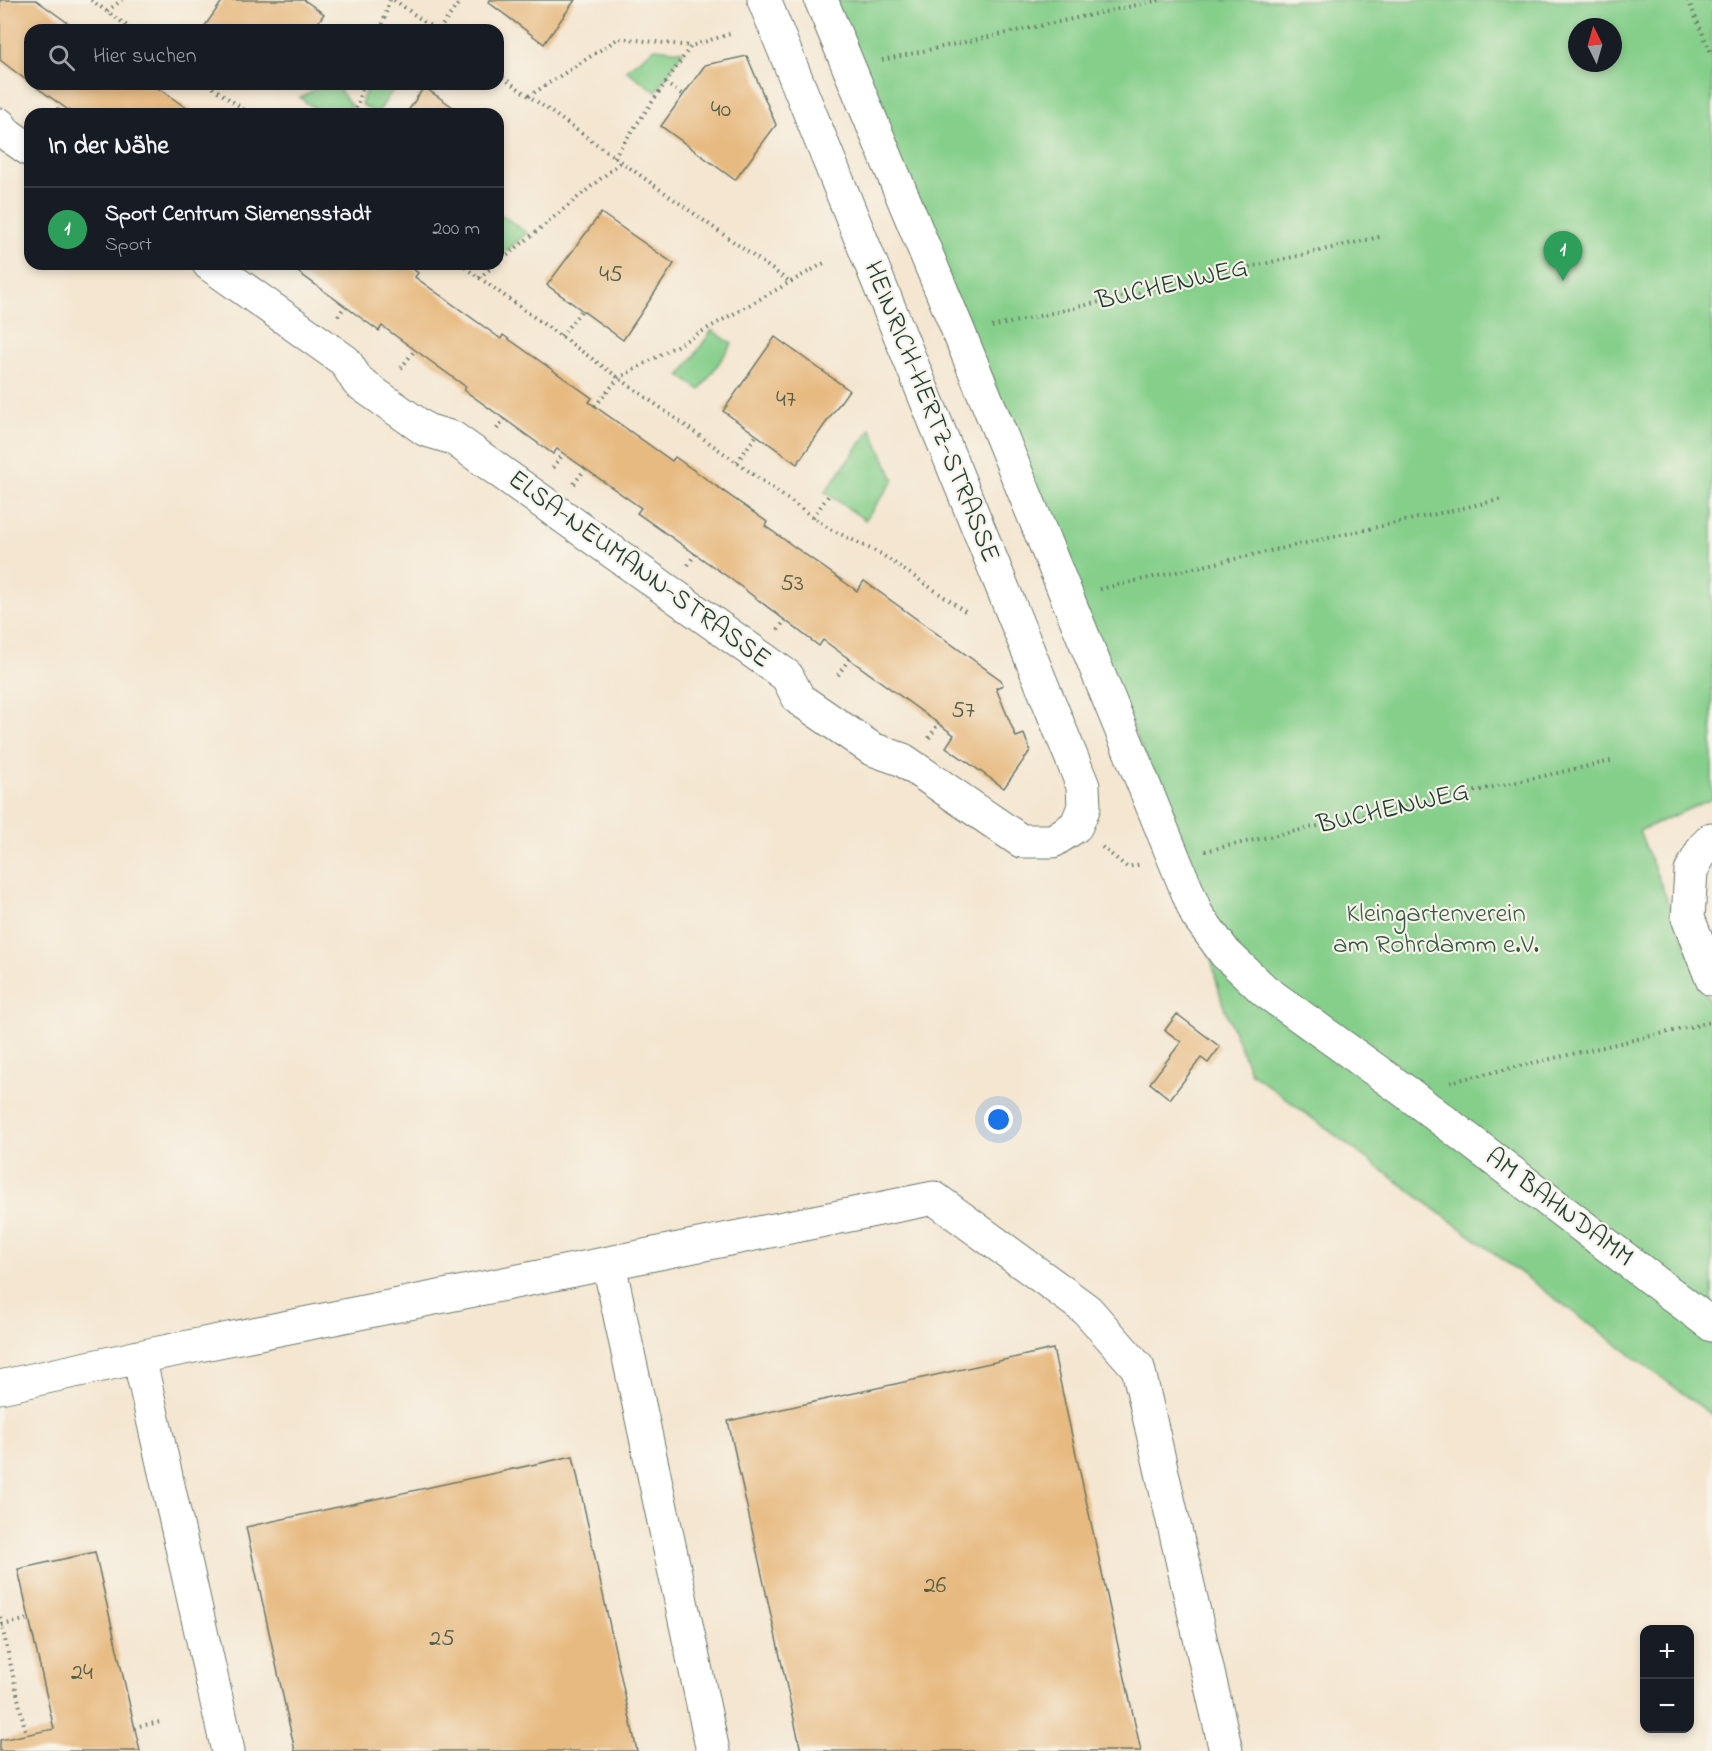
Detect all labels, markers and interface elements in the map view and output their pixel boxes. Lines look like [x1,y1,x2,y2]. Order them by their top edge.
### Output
north arrow [1568,18,1622,72]
search box [24,24,504,90]
icon: search [45,41,78,74]
text: Hier suchen [93,41,197,73]
house number: 40 [711,93,731,128]
text: In der Nähe [48,128,169,166]
text: Sport Centrum Siemensstadt [105,199,371,231]
text: 1 [64,215,71,244]
text: 200 m [432,215,480,244]
text: Sport [105,231,152,260]
pin: 1 [1544,232,1582,281]
street label: BUCHENWEG [1091,249,1252,322]
street label: HEINRICH-HERTZ-STRASSE [853,255,1009,569]
house number: 45 [599,258,623,293]
house number: 47 [776,383,796,418]
street label: ELSA-NEUMANN-STRASSE [499,461,779,679]
house number: 53 [780,567,804,602]
house number: 57 [951,694,975,729]
street label: BUCHENWEG [1312,773,1473,846]
park label: Kleingartenverein am Rohrdamm e.V. [1333,895,1539,965]
your location [984,1105,1013,1134]
street label: AM BAHNDAMM [1476,1139,1642,1277]
house number: 26 [924,1569,947,1604]
house number: 25 [429,1622,455,1657]
map controls [1640,1625,1694,1733]
button: + [1640,1625,1694,1679]
house number: 24 [71,1656,93,1691]
button: − [1640,1679,1694,1733]

